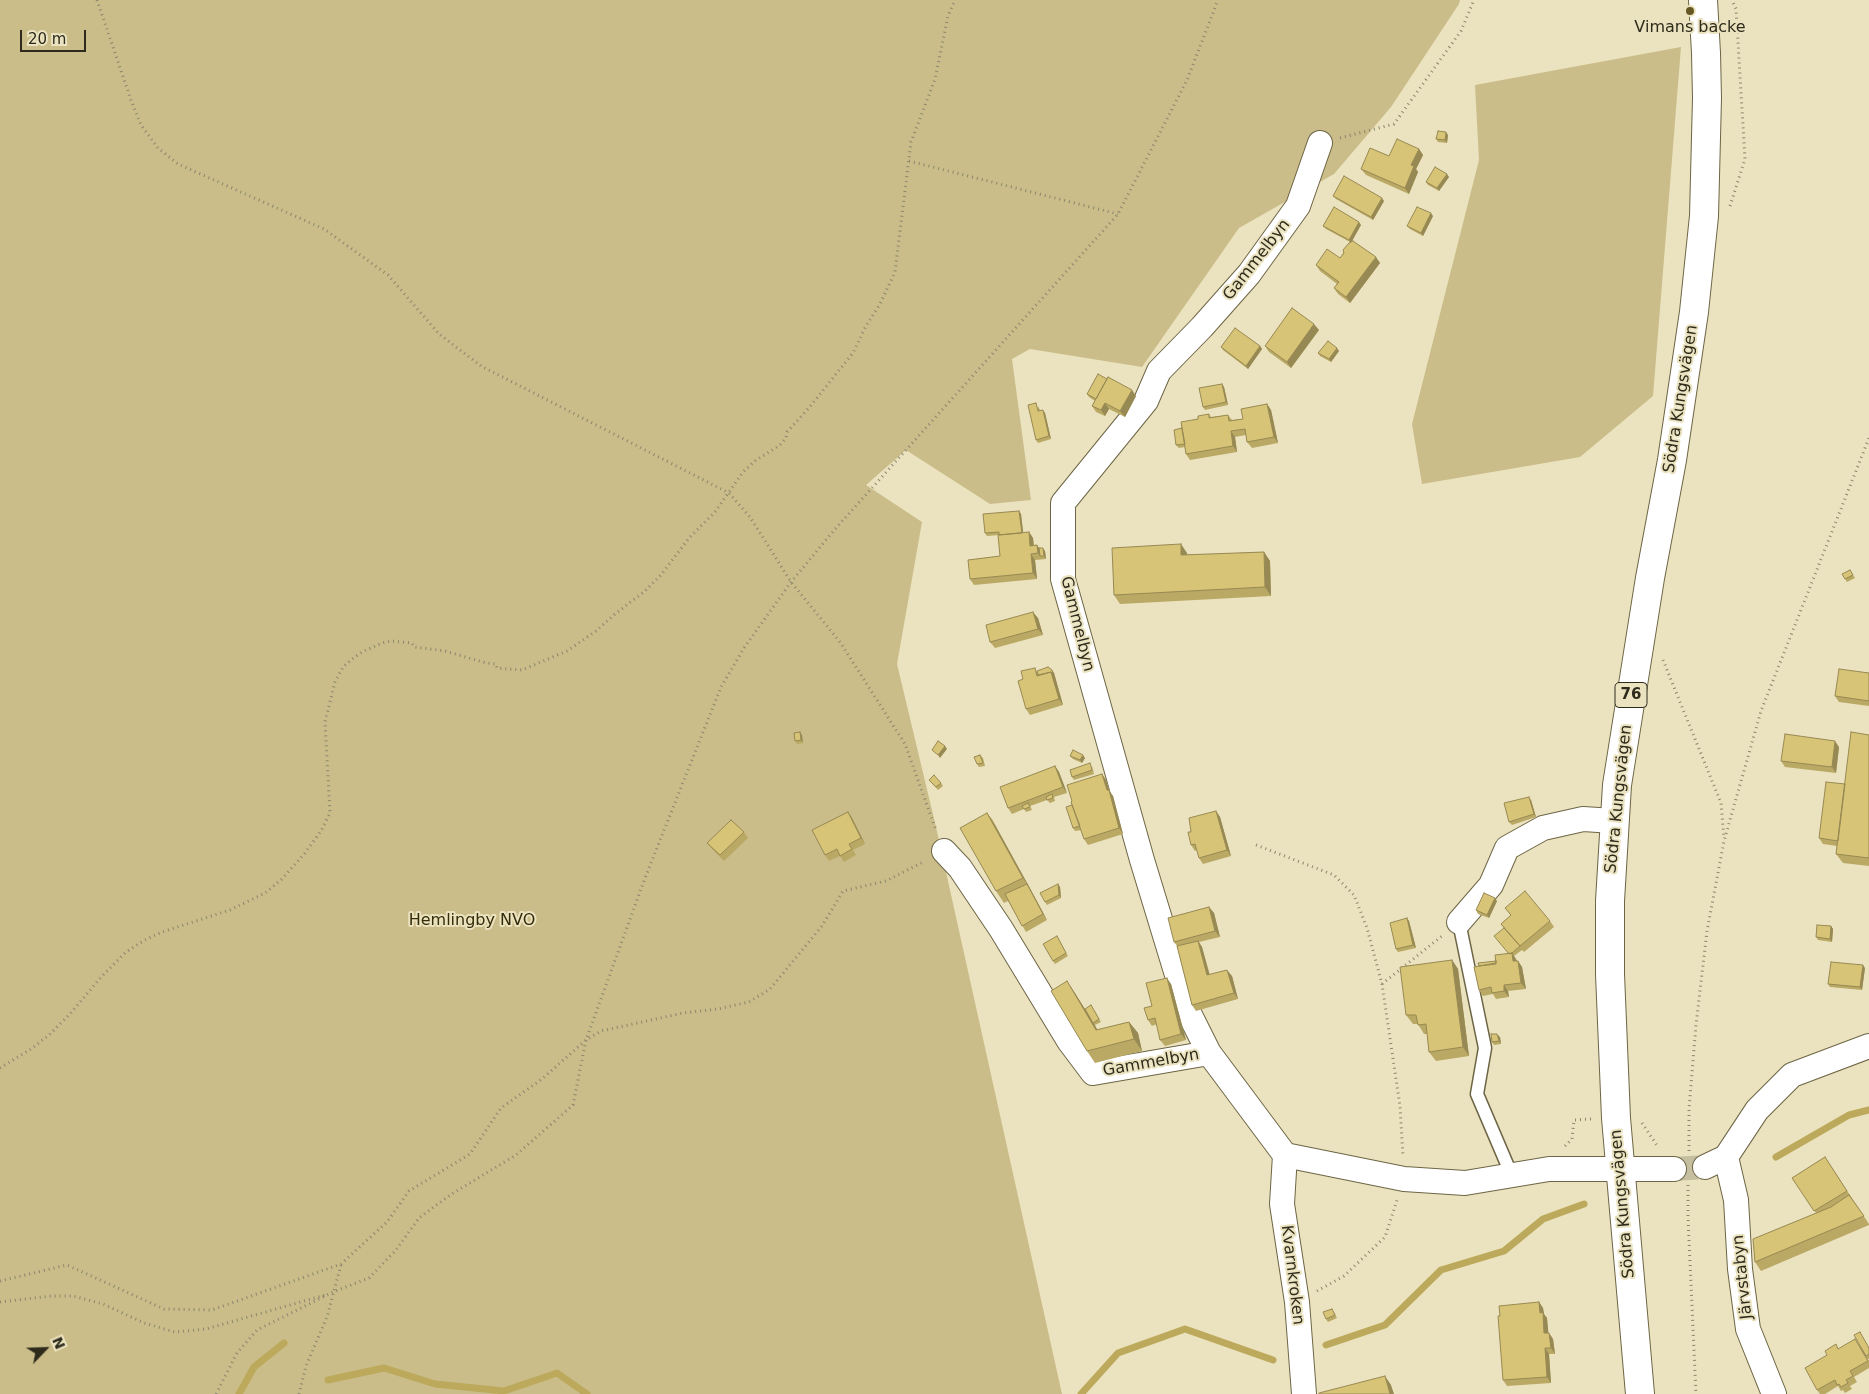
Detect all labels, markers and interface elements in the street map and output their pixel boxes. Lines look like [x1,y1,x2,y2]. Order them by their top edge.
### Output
marker: Vimans backe [1684,5,1696,17]
place label: Vimans backe [1634,18,1746,38]
scale bar [22,20,89,52]
text: 20 m [28,30,66,48]
street label: Gammelbyn [1219,216,1295,304]
street label: Södra Kungsvägen [1660,324,1702,474]
street label: Gammelbyn [1056,574,1098,674]
road number: 76 [1615,682,1647,708]
street label: Södra Kungsvägen [1602,724,1636,874]
park label: Hemlingby NVO [409,911,535,931]
street label: Gammelbyn [1101,1045,1201,1081]
street label: Södra Kungsvägen [1607,1129,1639,1279]
street label: Kvarnkroken [1276,1224,1308,1326]
street label: Järvstabyn [1729,1234,1757,1320]
north arrow [20,1324,70,1374]
text: N [49,1334,68,1352]

